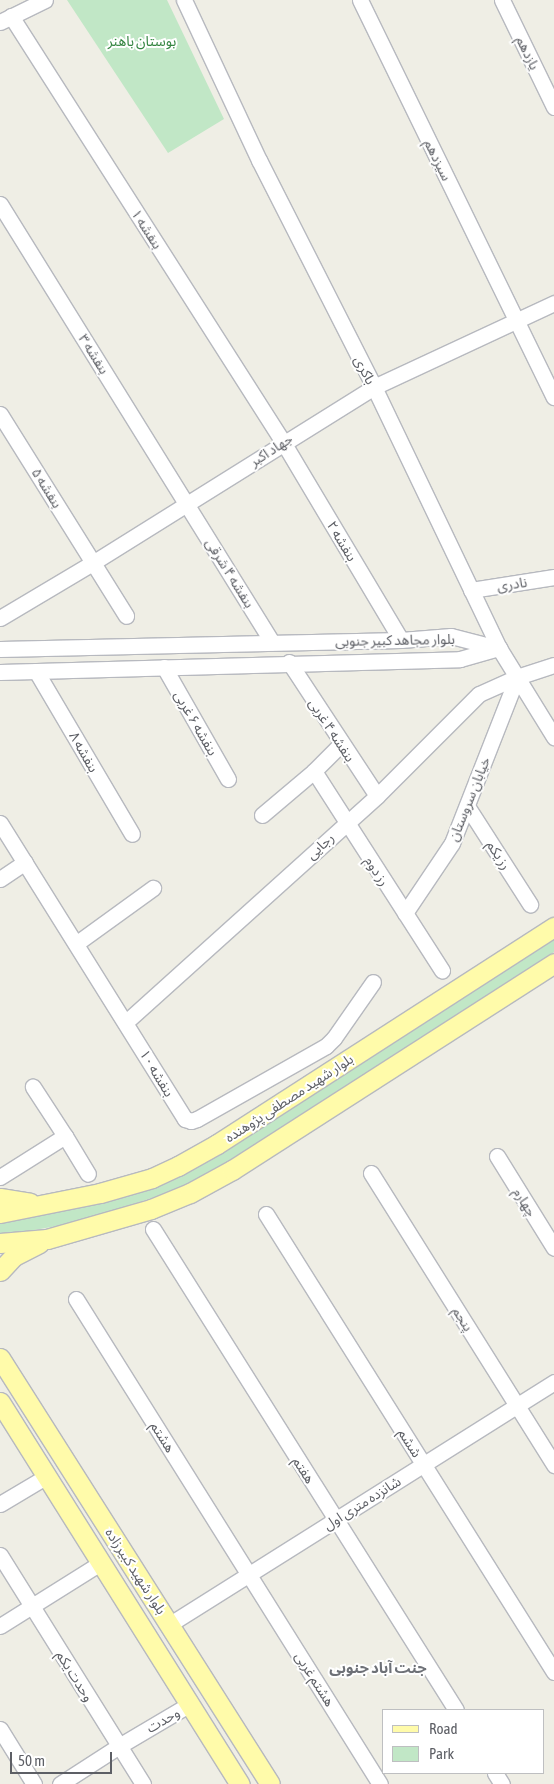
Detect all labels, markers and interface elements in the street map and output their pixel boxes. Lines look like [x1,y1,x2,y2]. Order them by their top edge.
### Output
park label: بوستان باهنر [108,33,176,49]
street label: یازدهم [513,33,543,73]
street label: سیزدهم [421,137,455,183]
street label: بنفشه ۱ [128,206,166,252]
street label: بنفشه ۳ [75,331,113,377]
street label: باکری [351,353,379,387]
street label: جهاد اکبر [247,430,295,470]
street label: بنفشه ۵ [28,465,66,511]
street label: بنفشه ۲ [323,518,361,564]
street label: بنفشه ۴ شرقی [202,535,258,611]
street label: نادری [496,574,528,594]
street label: بلوار مجاهد کبیر جنوبی [335,631,455,649]
street label: بنفشه ۶ غربی [171,688,221,758]
street label: بنفشه ۴ غربی [305,695,359,765]
street label: بنفشه ۸ [66,729,102,775]
street label: خیابان سروستان [444,754,494,844]
street label: رجایی [303,829,337,863]
street label: رز یکم [483,837,515,873]
street label: رز دوم [361,853,393,889]
street label: بنفشه ۱۰ [136,1046,178,1100]
street label: بلوار شهید مصطفی پژوهنده [222,1050,356,1146]
street label: چهارم [510,1185,540,1219]
street label: پنجم [449,1304,477,1334]
street label: هشتم [147,1419,179,1455]
street label: ششم [395,1426,425,1460]
street label: هفتم [289,1454,319,1486]
street label: شانزده متری اول [320,1473,404,1533]
street label: بلوار شهید کبیرزاده [102,1525,170,1617]
street label: وحدت یکم [53,1647,97,1705]
street label: هشتم غربی [292,1649,338,1709]
district label: جنت‌ آباد جنوبی [329,1659,427,1677]
street label: وحدت [143,1704,183,1736]
legend [382,1709,544,1774]
text: Road [429,1720,458,1737]
scale bar [12,1742,115,1774]
text: Park [429,1745,454,1762]
text: 50 m [18,1752,45,1769]

